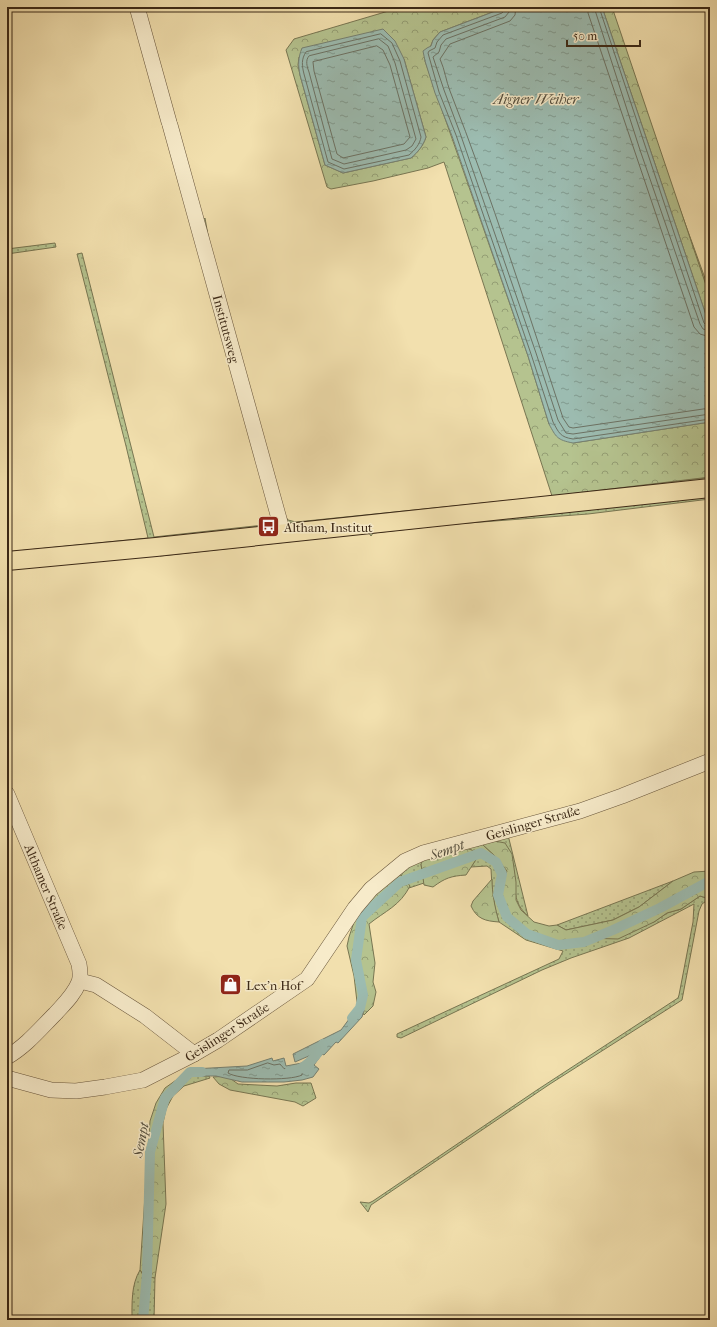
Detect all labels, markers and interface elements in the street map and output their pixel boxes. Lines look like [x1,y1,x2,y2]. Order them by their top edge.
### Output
scale bar [567,22,640,48]
text: 50 m [573,29,597,43]
water label: Aigner Weiher [492,91,580,108]
street label: Institutsweg [210,293,243,366]
bus stop icon: Altham, Institut [255,514,281,540]
place label: Altham, Institut [283,520,373,535]
street label: Geislinger Straße [484,802,582,844]
water label: Sempt [427,836,467,864]
street label: Althamer Straße [21,841,71,933]
shop icon: Lex'n Hof [218,972,244,998]
place label: Lex'n Hof [246,978,304,993]
street label: Geislinger Straße [182,999,272,1065]
water label: Sempt [129,1120,153,1160]

